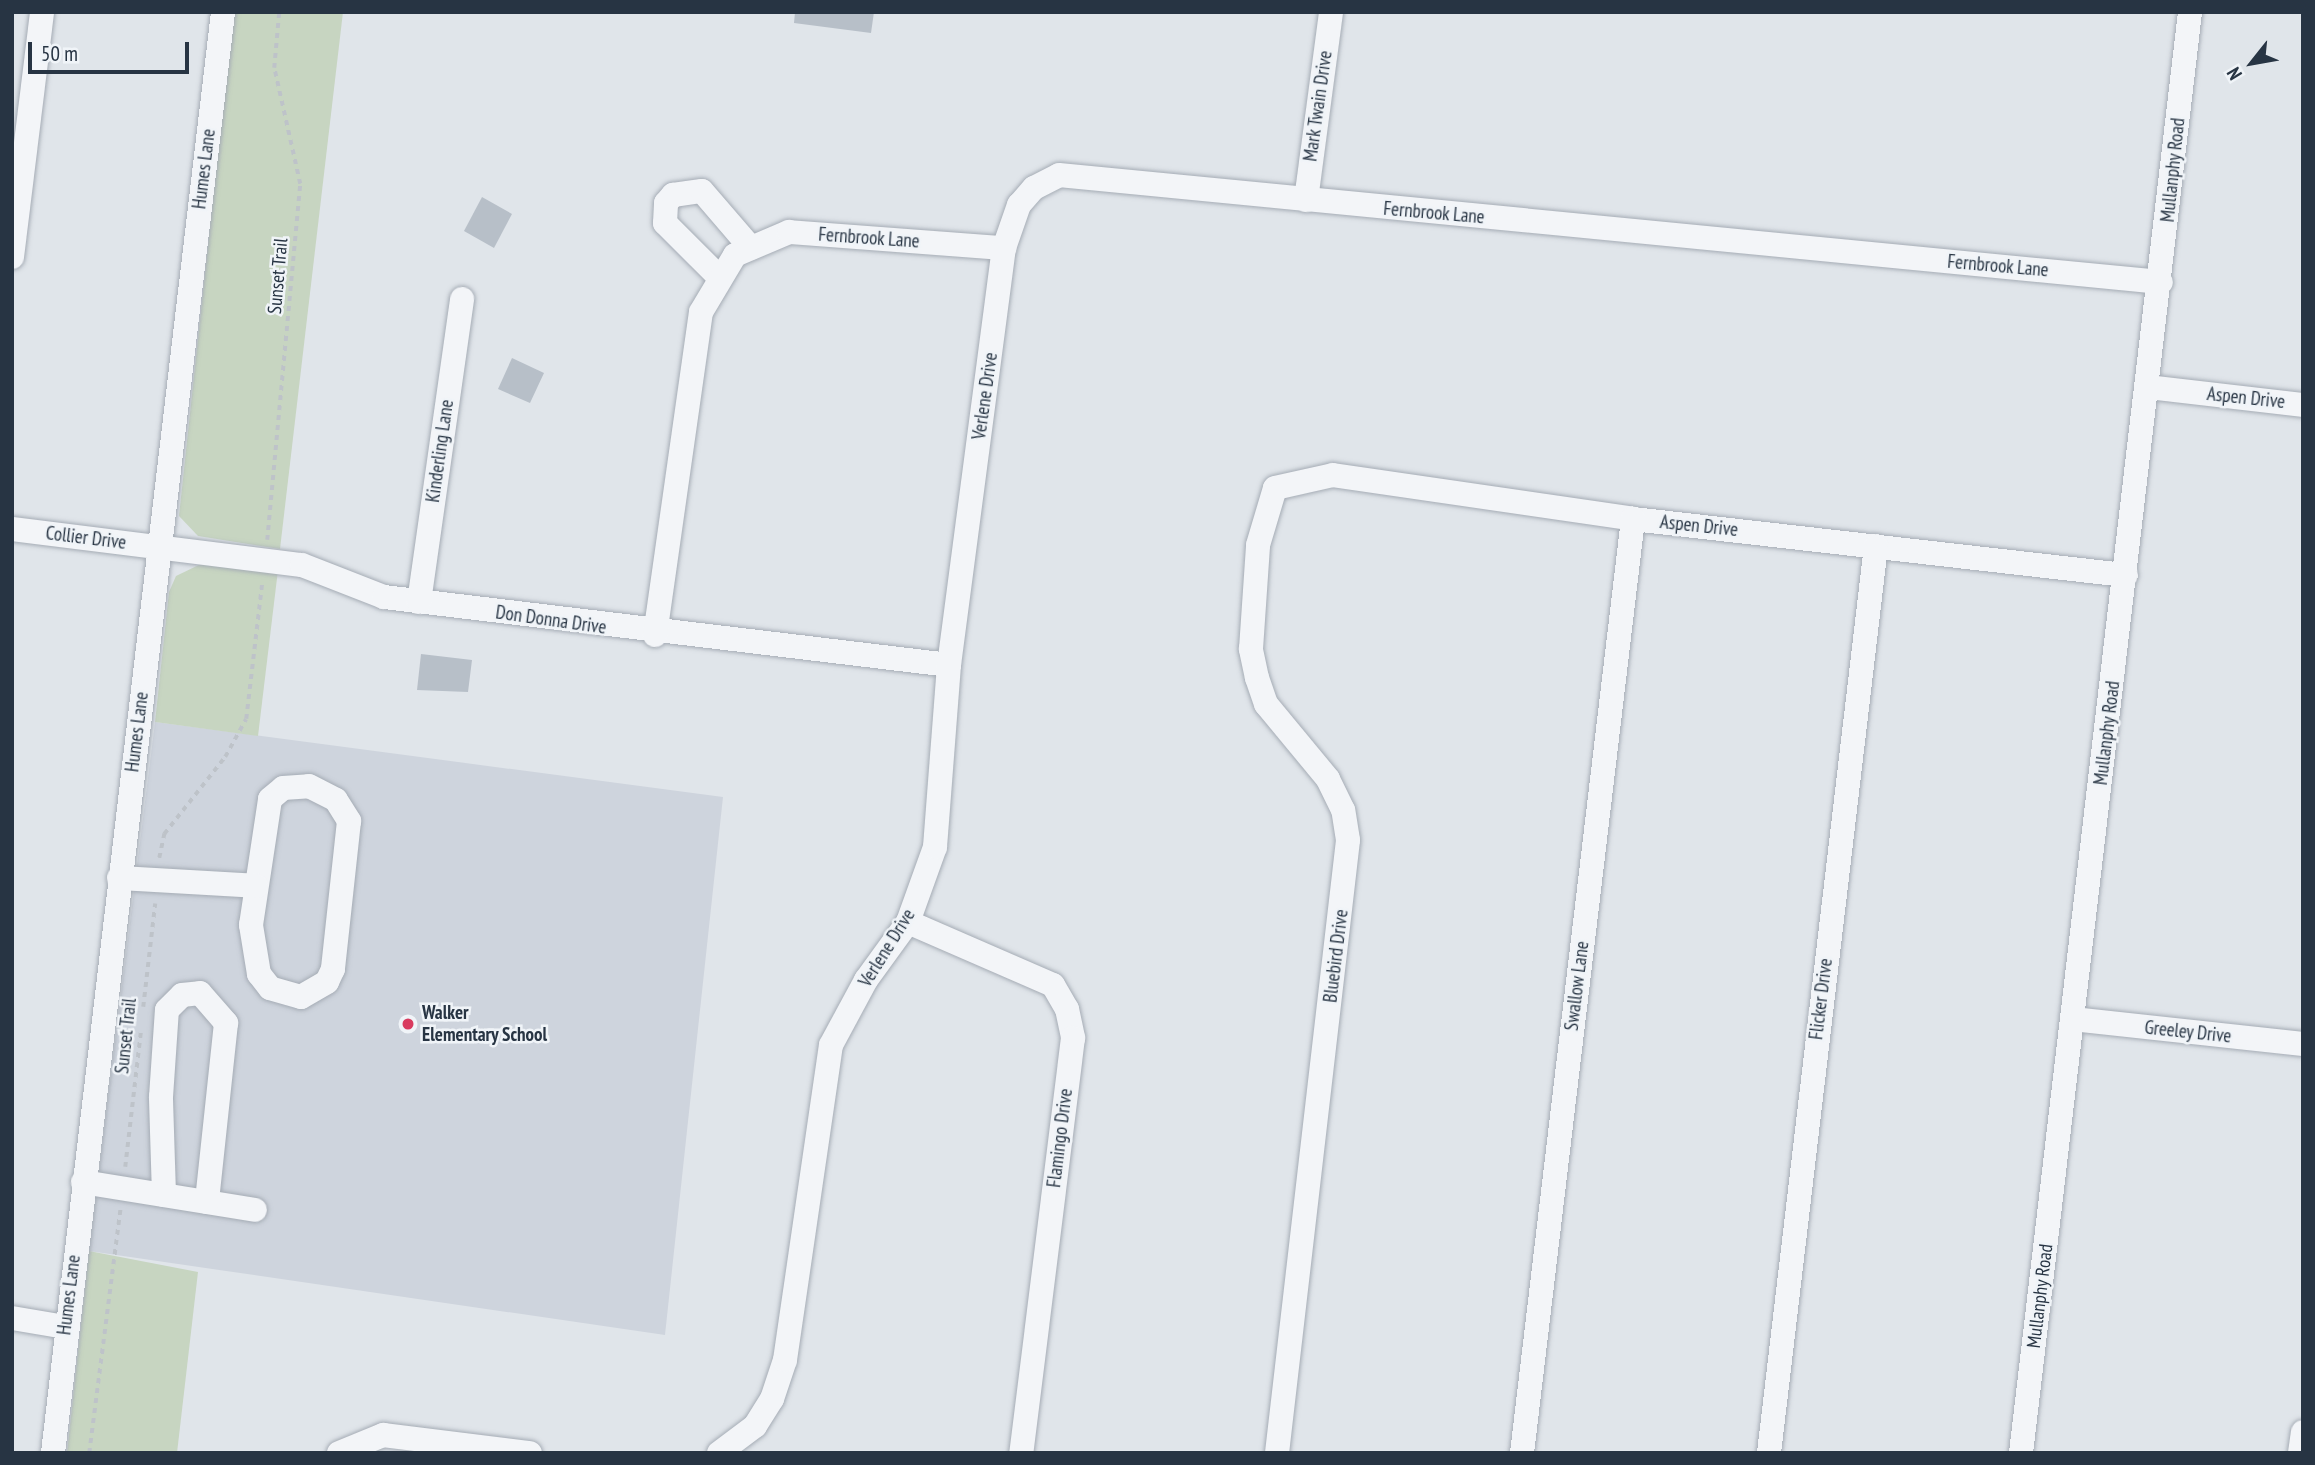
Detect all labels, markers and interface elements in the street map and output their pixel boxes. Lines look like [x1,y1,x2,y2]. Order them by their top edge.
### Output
scale bar [32,28,192,72]
north arrow [2217,28,2287,98]
text: 50 m [41,40,78,67]
street label: Mark Twain Drive [1299,49,1337,163]
text: N [2221,63,2247,84]
street label: Mullanphy Road [2156,116,2190,224]
street label: Humes Lane [188,128,220,210]
street label: Fernbrook Lane [1382,197,1486,229]
street label: Fernbrook Lane [817,223,921,253]
street label: Sunset Trail [263,237,293,315]
street label: Fernbrook Lane [1946,250,2050,282]
street label: Verlene Drive [968,351,1002,441]
street label: Aspen Drive [2206,383,2286,413]
street label: Kinderling Lane [421,398,459,504]
street label: Aspen Drive [1659,511,1739,541]
street label: Collier Drive [44,522,128,554]
street label: Don Donna Drive [494,601,608,639]
street label: Mullanphy Road [2089,679,2125,787]
street label: Humes Lane [121,691,153,773]
street label: Verlene Drive [854,905,920,991]
street label: Bluebird Drive [1319,908,1353,1004]
street label: Swallow Lane [1560,940,1594,1032]
street label: Flicker Drive [1805,957,1837,1041]
street label: Sunset Trail [111,997,141,1075]
place label: Walker Elementary School [422,1002,548,1046]
marker: Walker Elementary School [400,1016,416,1032]
street label: Greeley Drive [2143,1016,2233,1048]
street label: Flamingo Drive [1043,1087,1077,1189]
street label: Mullanphy Road [2022,1242,2058,1350]
street label: Humes Lane [53,1254,85,1336]

